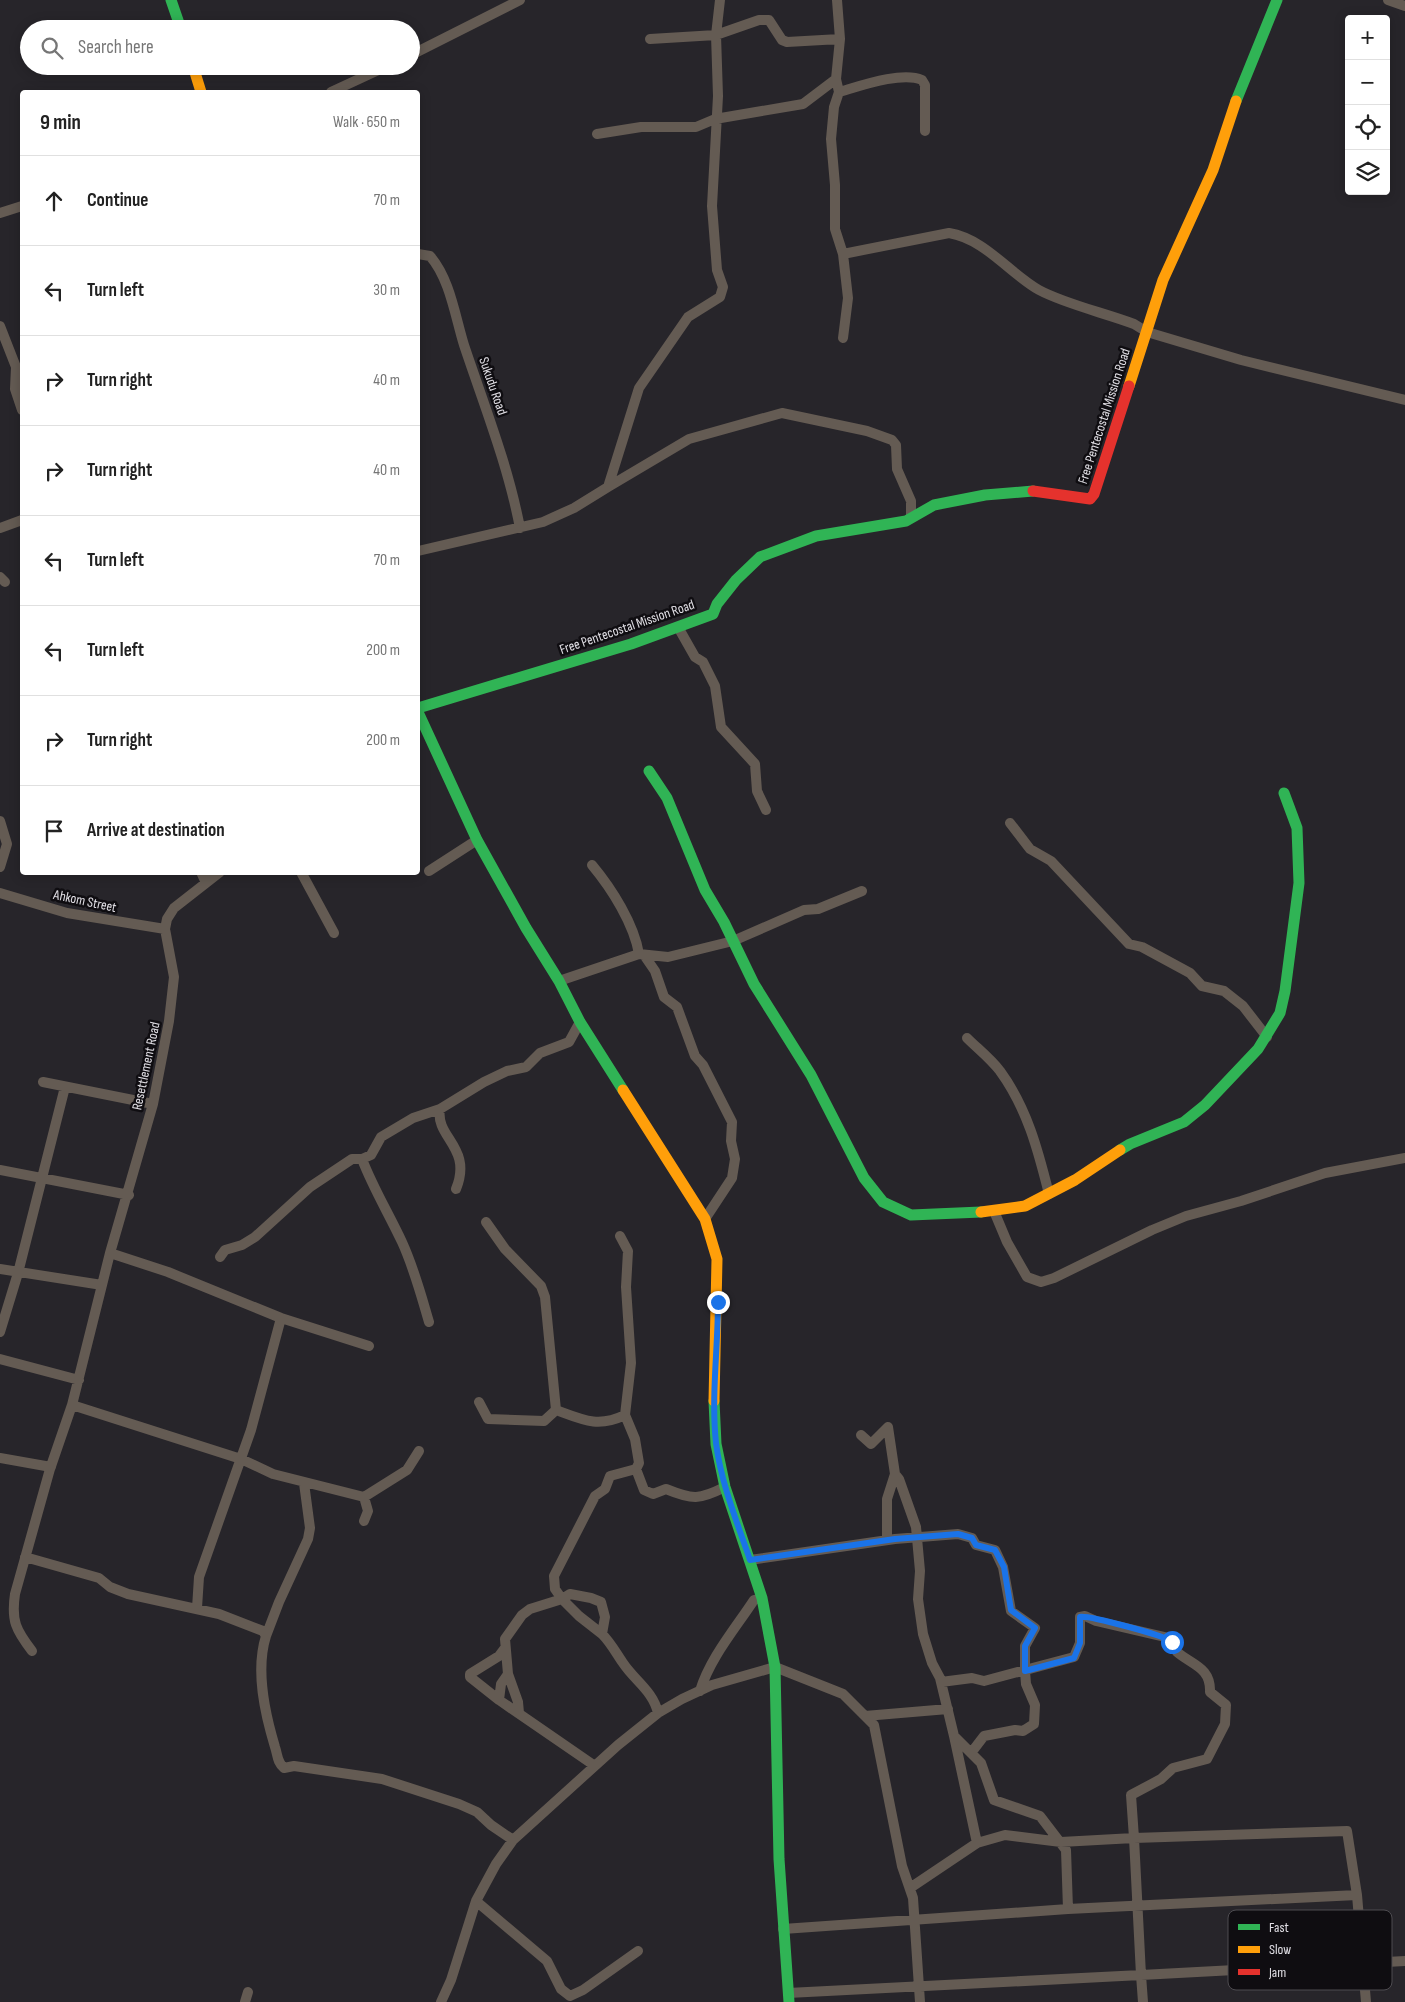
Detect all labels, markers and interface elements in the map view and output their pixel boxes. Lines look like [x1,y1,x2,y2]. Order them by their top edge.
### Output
map controls [1345,15,1390,195]
button: + [1345,15,1390,60]
search box [20,20,420,75]
icon: search [38,34,66,62]
text: Search here [78,36,154,59]
button: − [1345,60,1390,105]
button: locate [1345,105,1390,150]
text: 9 min [40,110,81,135]
text: Walk · 650 m [333,113,400,132]
button: layers [1345,150,1390,195]
icon: ahead [40,187,68,215]
text: Continue [87,189,148,212]
text: 70 m [374,191,400,210]
icon: left [40,277,68,305]
text: Turn left [87,279,144,302]
text: 30 m [373,281,400,300]
street label: Free Pentecostal Mission Road [1074,346,1134,486]
street label: Sukudu Road [475,355,511,417]
icon: right [40,367,68,395]
text: Turn right [87,369,152,392]
text: 40 m [373,371,400,390]
icon: right [40,457,68,485]
text: Turn right [87,459,152,482]
text: 40 m [373,461,400,480]
icon: left [40,547,68,575]
text: Turn left [87,549,144,572]
text: 70 m [374,551,400,570]
street label: Free Pentecostal Mission Road [557,596,697,658]
icon: left [40,637,68,665]
text: Turn left [87,639,144,662]
text: 200 m [366,641,400,660]
icon: right [40,727,68,755]
text: Turn right [87,729,152,752]
text: 200 m [366,731,400,750]
icon: arrive [40,817,68,845]
text: Arrive at destination [87,819,225,842]
street label: Ahkom Street [51,886,118,916]
street label: Resettlement Road [128,1020,164,1112]
route end [707,1291,730,1314]
route start [1161,1631,1184,1654]
legend [1228,1910,1392,1990]
text: Fast [1269,1919,1289,1936]
text: Slow [1269,1941,1291,1958]
text: Jam [1268,1964,1286,1981]

